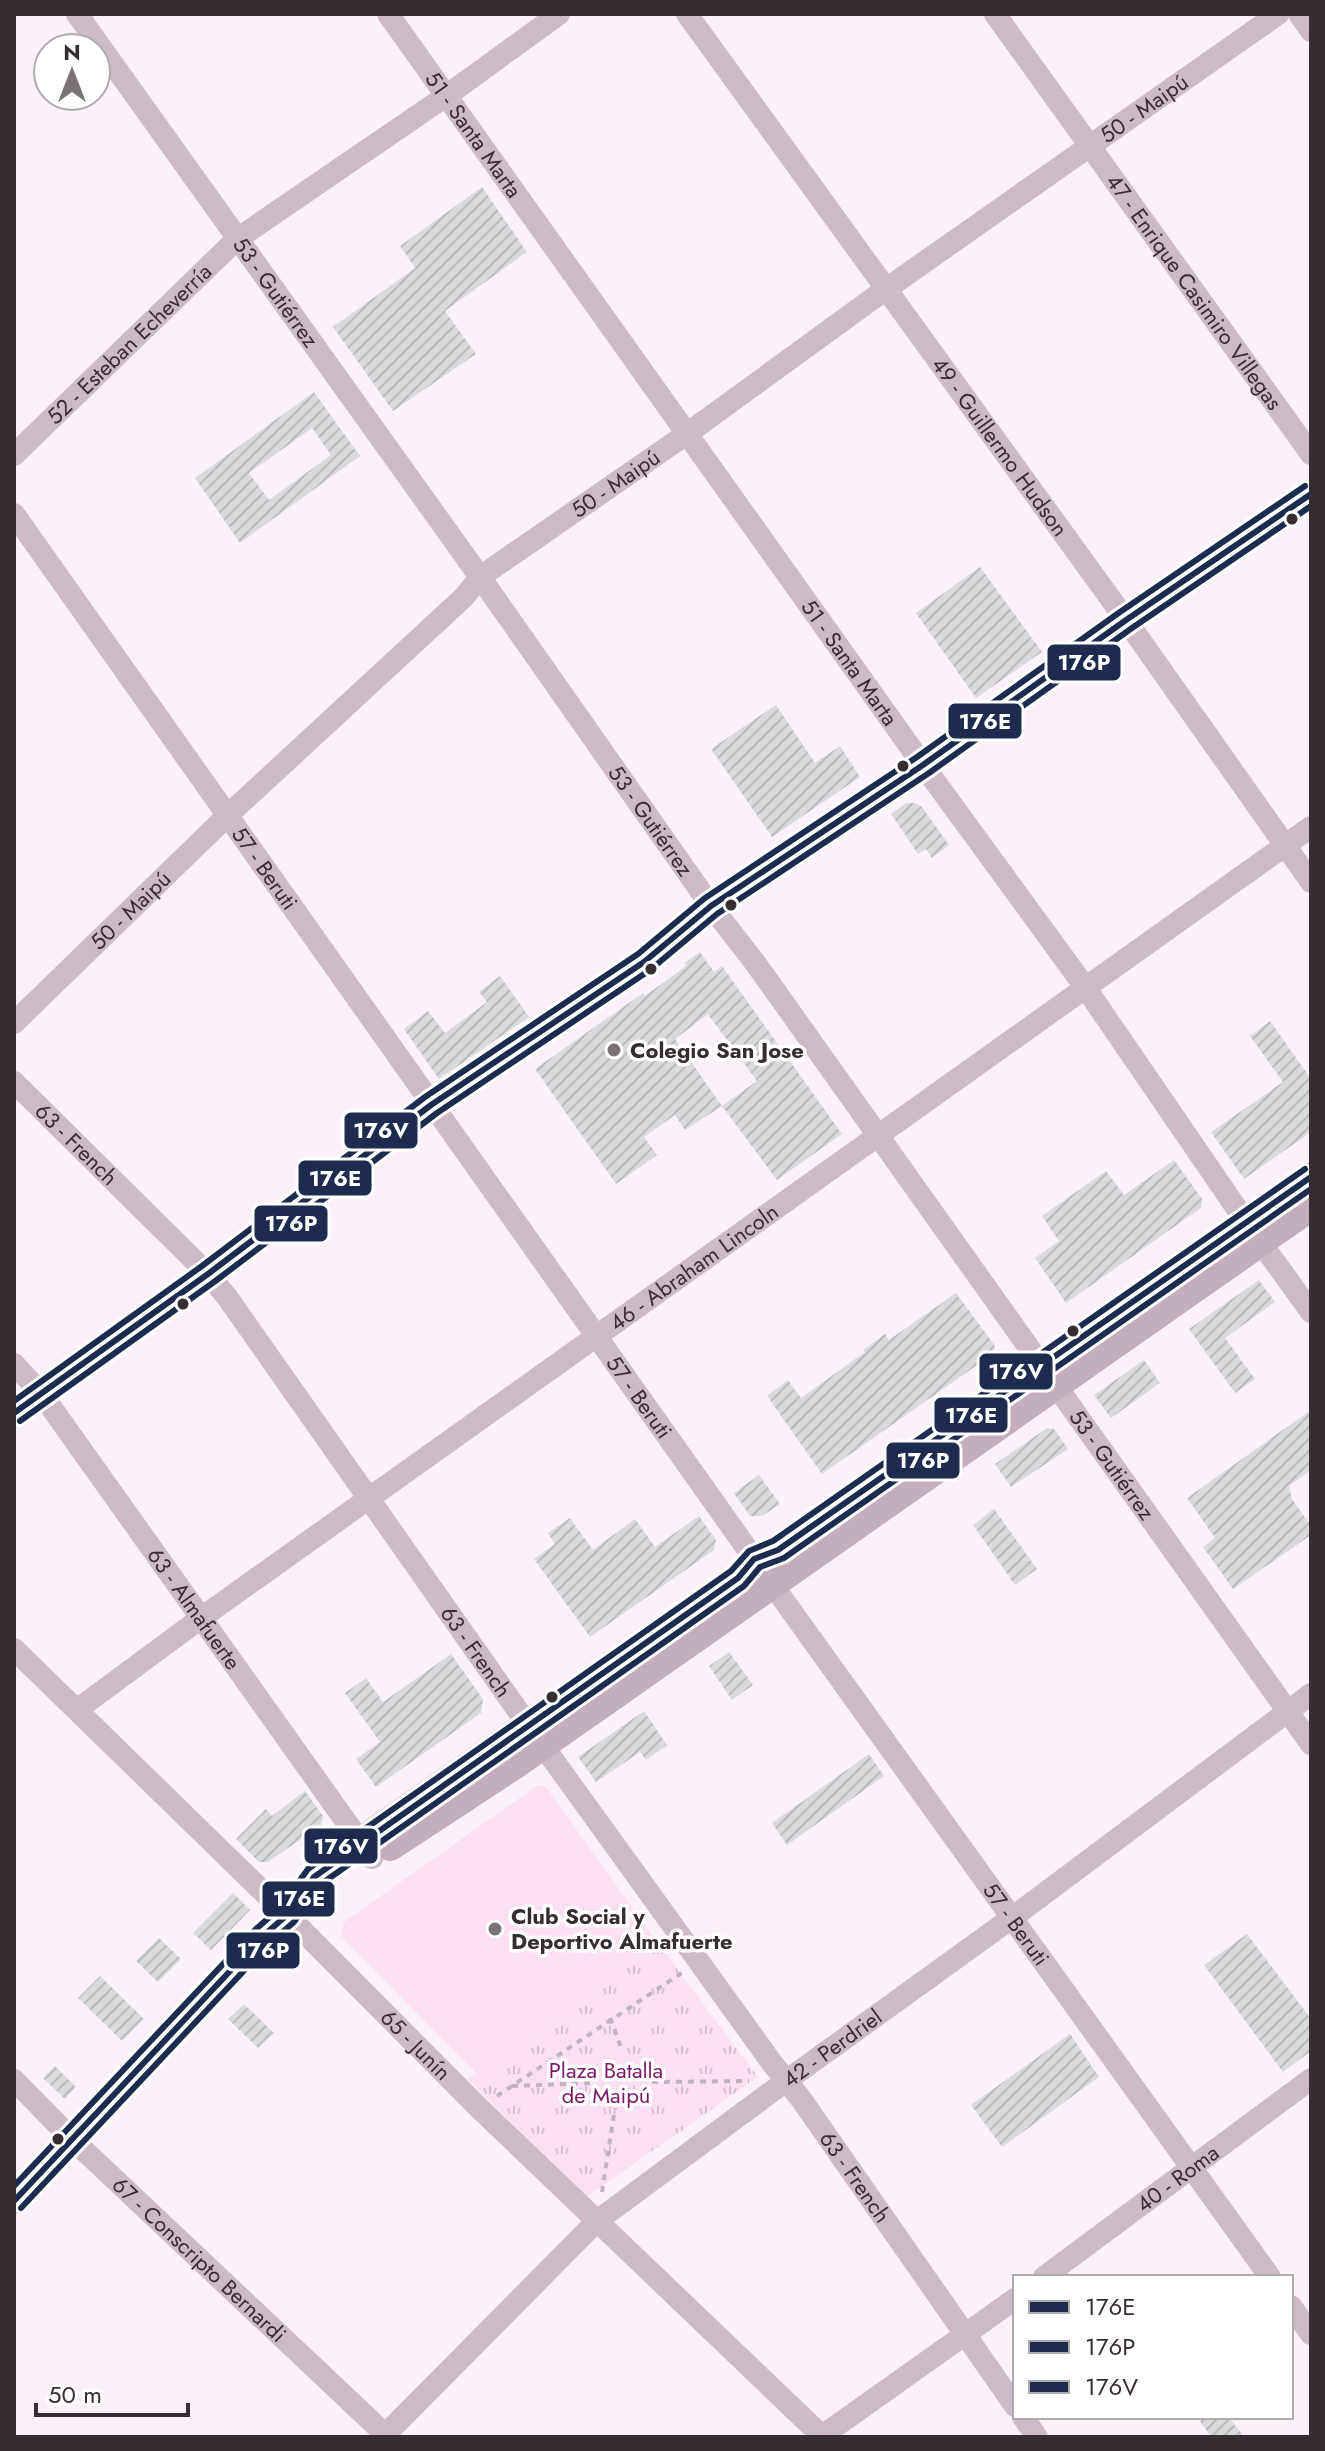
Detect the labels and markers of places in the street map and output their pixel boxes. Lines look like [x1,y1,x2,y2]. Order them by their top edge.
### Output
unlabelled marker [1284,511,1300,527]
unlabelled marker [895,758,911,774]
unlabelled marker [723,897,739,913]
unlabelled marker [643,961,659,977]
place label: Colegio San Jose [630,1034,804,1066]
marker: Colegio San Jose [605,1041,623,1059]
unlabelled marker [175,1296,191,1312]
unlabelled marker [1065,1323,1081,1339]
unlabelled marker [544,1689,560,1705]
place label: Club Social y Deportivo Almafuerte [511,1900,733,1957]
marker: Club Social y Deportivo Almafuerte [486,1920,504,1938]
unlabelled marker [50,2131,66,2147]

